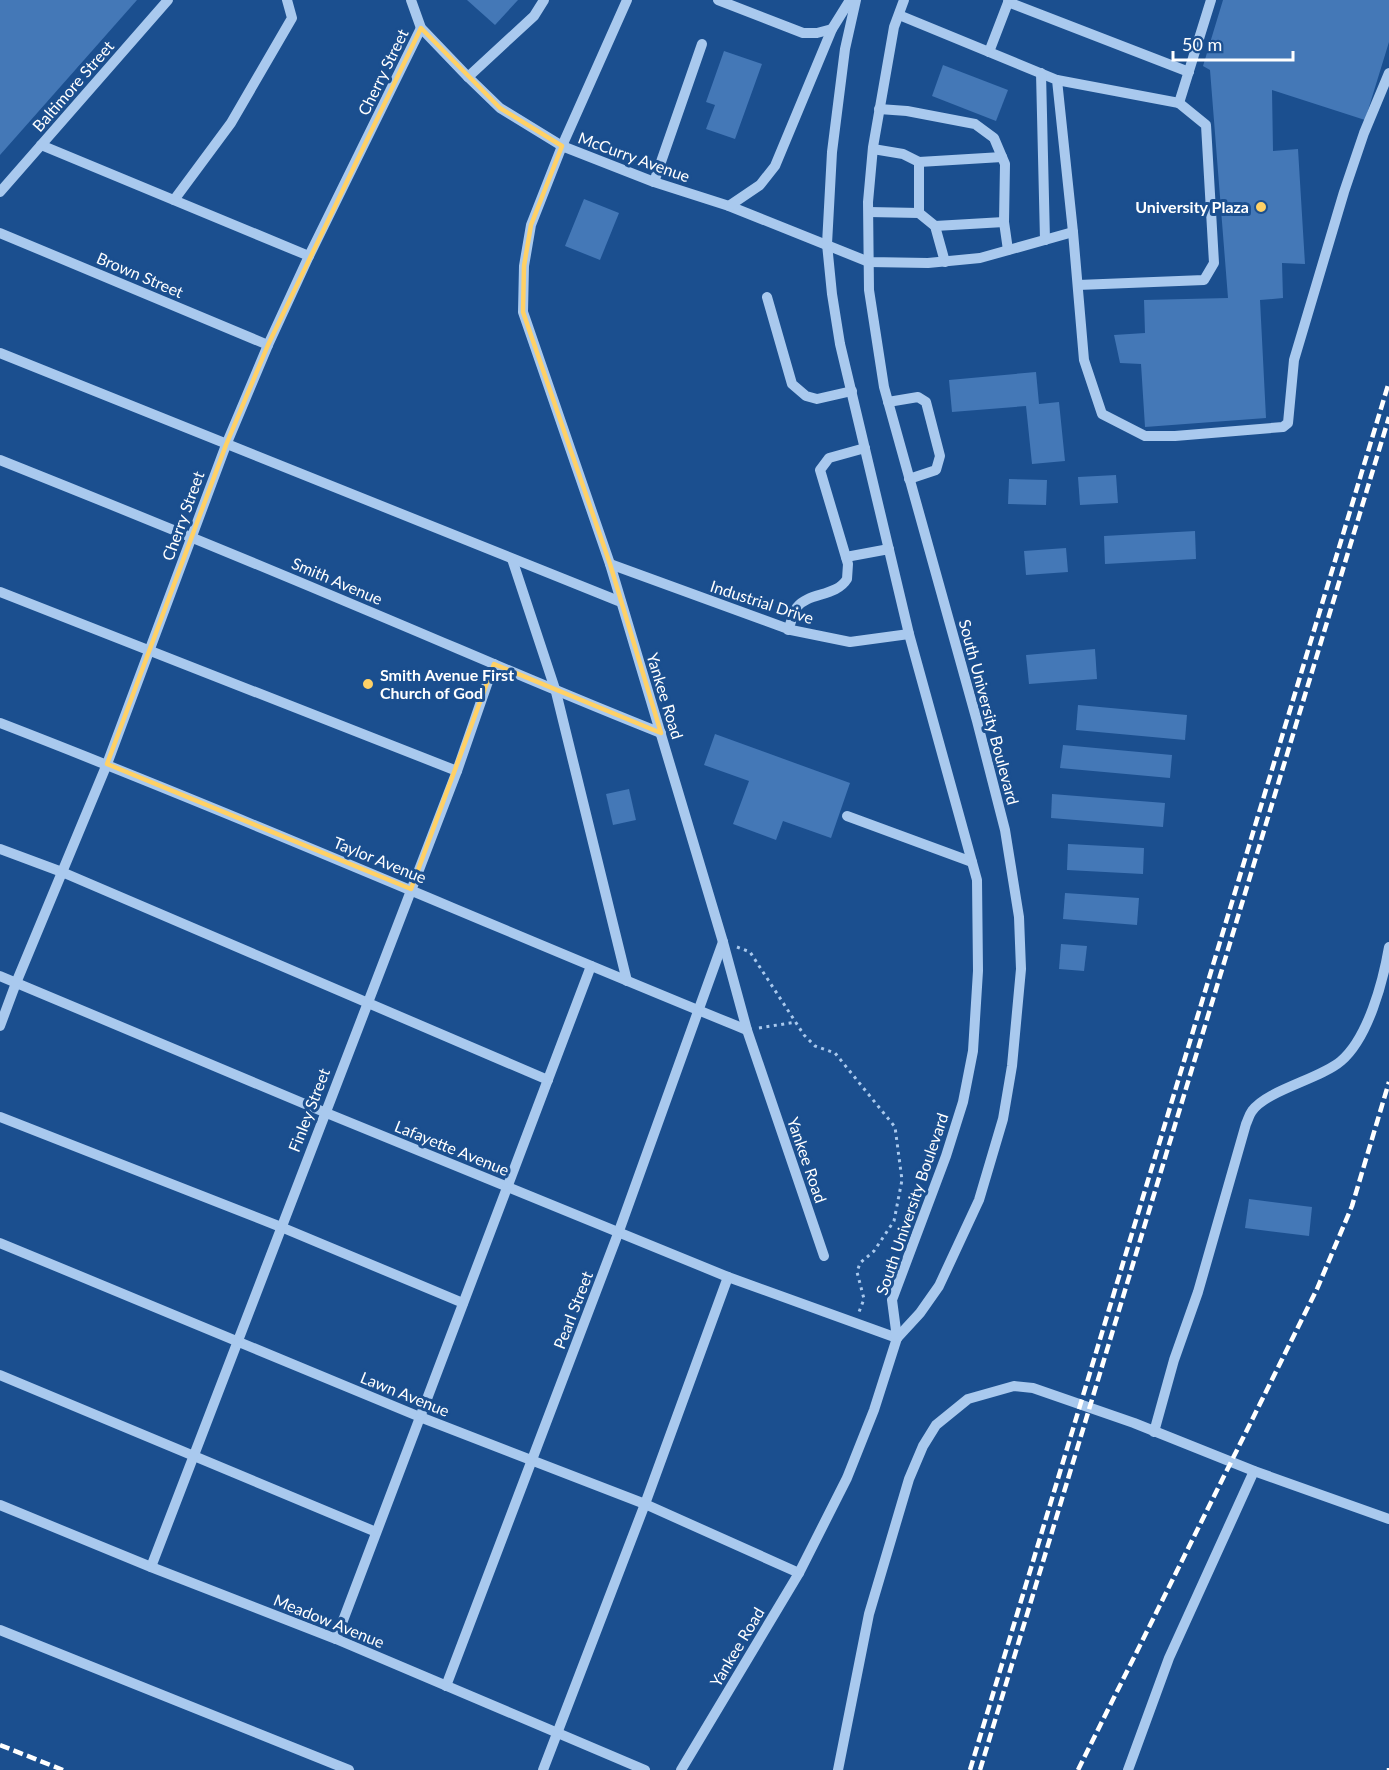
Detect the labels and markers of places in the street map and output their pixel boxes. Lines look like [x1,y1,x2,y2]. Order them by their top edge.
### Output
place label: University Plaza [1135,197,1249,216]
marker: University Plaza [1254,200,1268,214]
place label: Smith Avenue First Church of God [380,665,514,702]
marker: Smith Avenue First Church of God [361,677,375,691]

